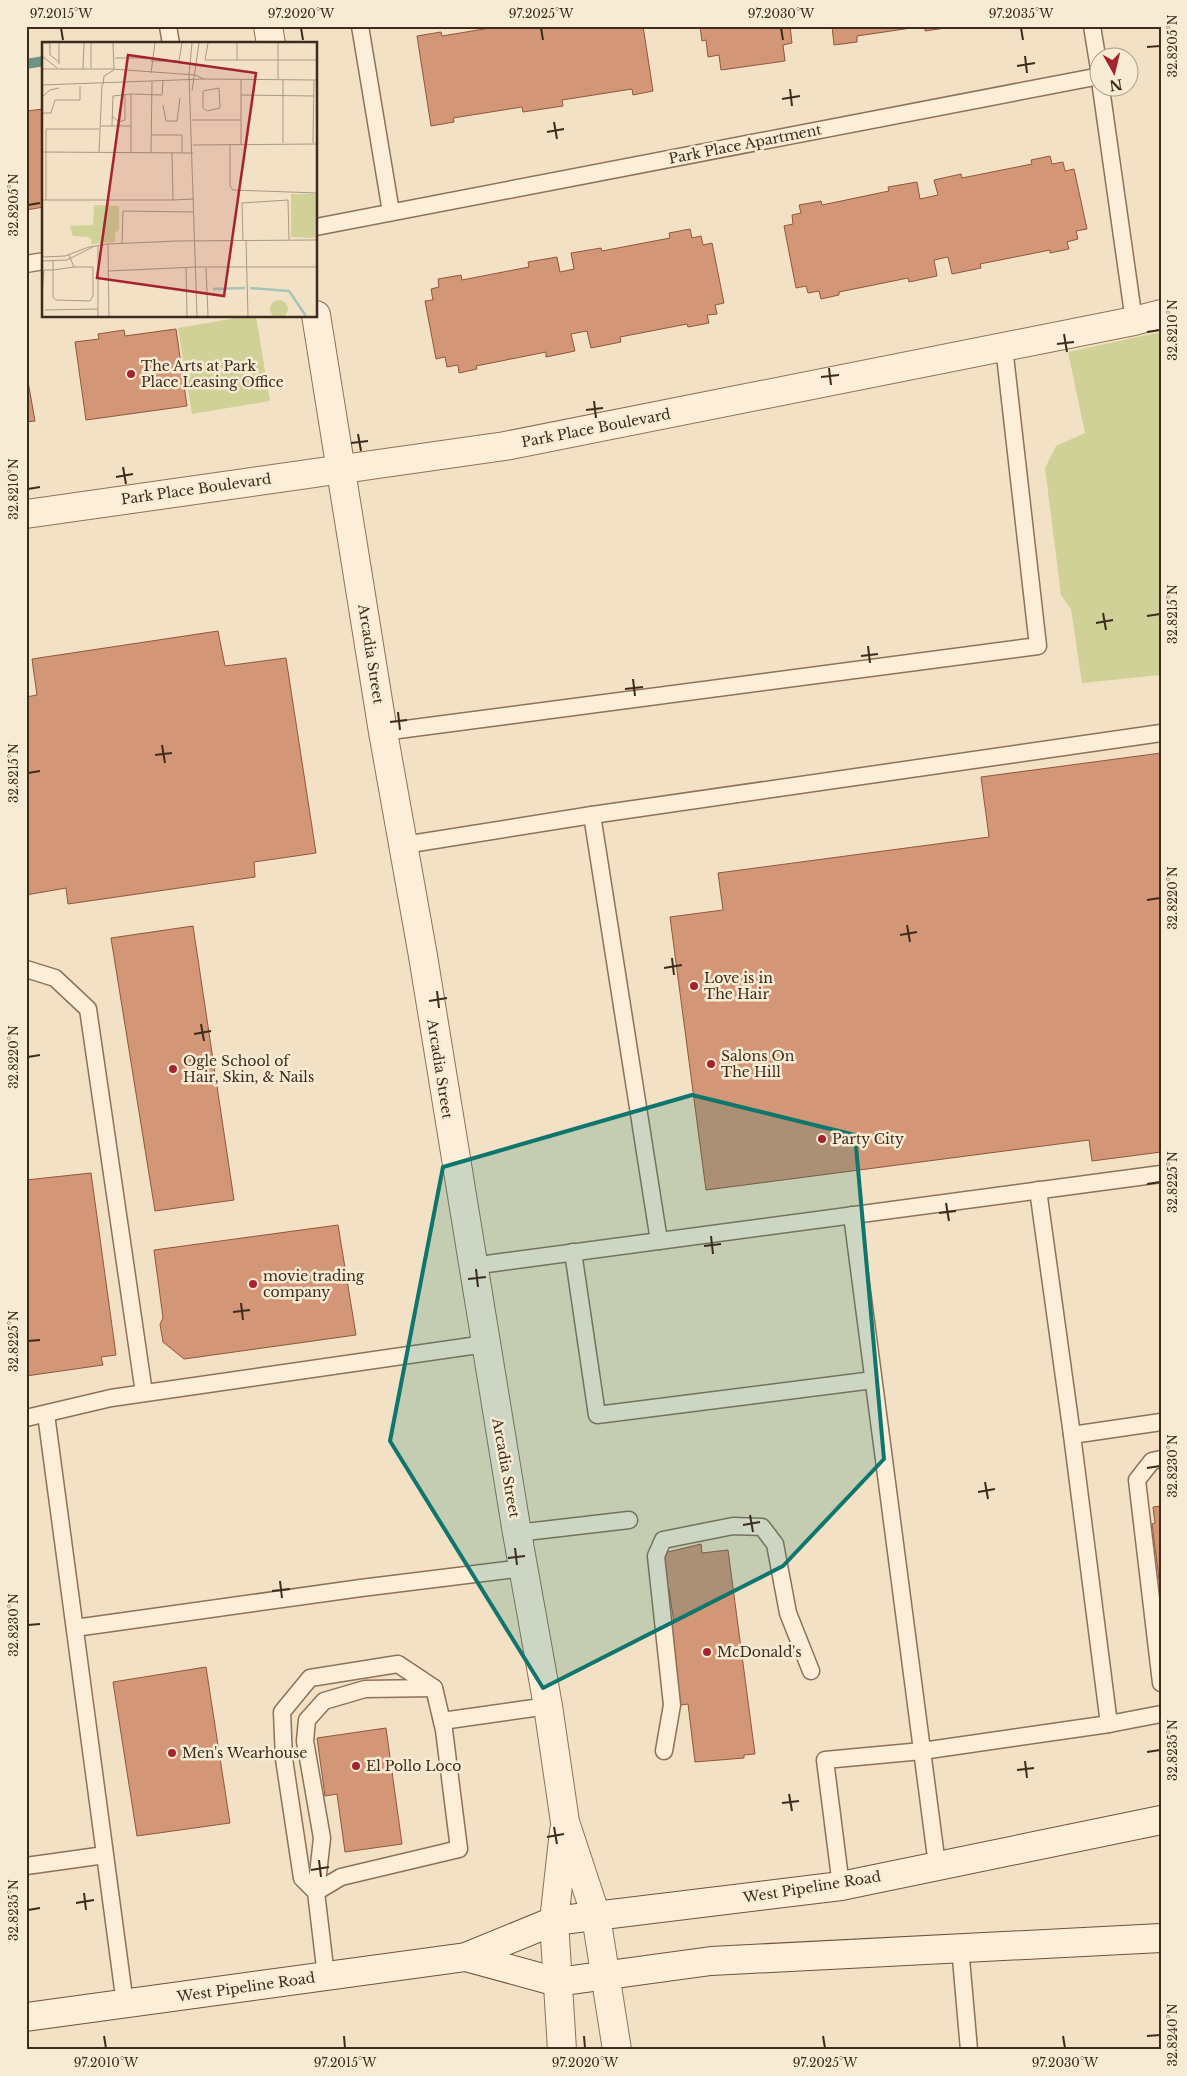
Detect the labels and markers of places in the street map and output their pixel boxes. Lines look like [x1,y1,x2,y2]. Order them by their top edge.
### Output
place label: The Arts at Park Place Leasing Office [141,357,284,391]
marker: The Arts at Park Place Leasing Office [125,368,137,380]
place label: Love is in The Hair [704,969,773,1003]
marker: Love is in The Hair [688,980,700,992]
place label: Salons On The Hill [721,1047,795,1081]
place label: Ogle School of Hair, Skin, & Nails [183,1052,314,1086]
marker: Salons On The Hill [705,1058,717,1070]
marker: Ogle School of Hair, Skin, & Nails [167,1063,179,1075]
place label: Party City [832,1130,904,1148]
marker: Party City [816,1133,828,1145]
place label: movie trading company [263,1267,365,1301]
marker: movie trading company [247,1278,259,1290]
place label: McDonald's [717,1643,802,1661]
marker: McDonald's [701,1646,713,1658]
place label: Men's Wearhouse [182,1744,307,1762]
marker: Men's Wearhouse [166,1747,178,1759]
place label: El Pollo Loco [366,1757,461,1775]
marker: El Pollo Loco [350,1760,362,1772]

